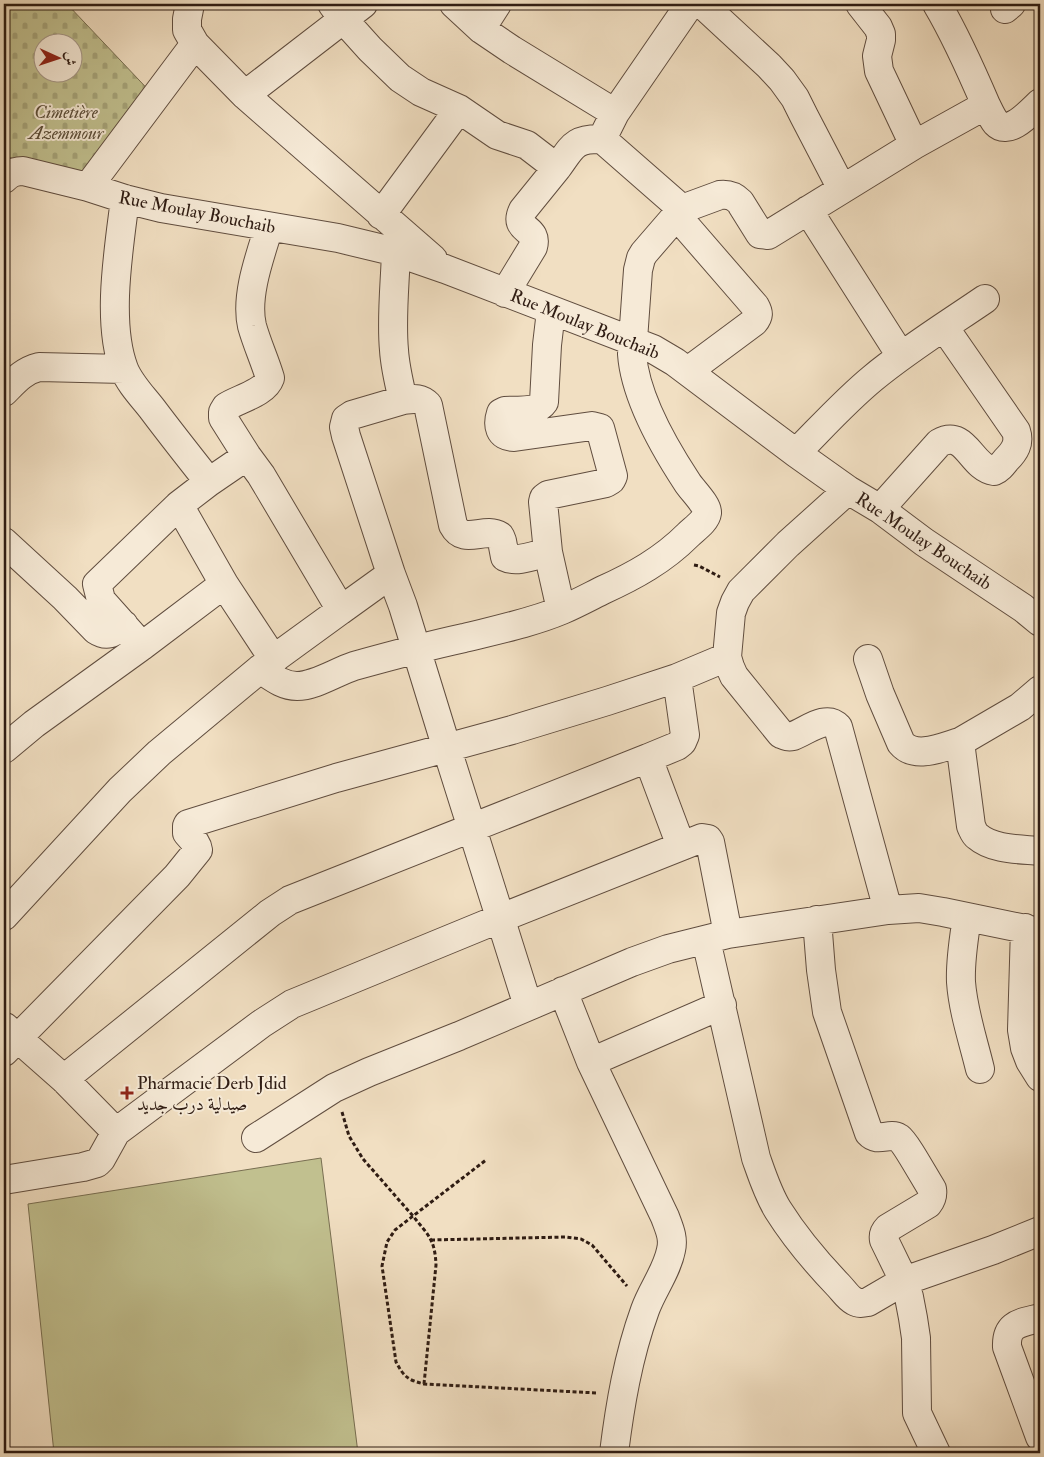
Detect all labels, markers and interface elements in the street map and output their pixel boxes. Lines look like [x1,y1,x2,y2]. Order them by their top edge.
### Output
north arrow [32,32,82,82]
text: ش [62,51,79,66]
park label: Cimetière Azemmour [27,101,105,145]
street label: Rue Moulay Bouchaib [116,186,277,239]
street label: Rue Moulay Bouchaib [507,284,663,365]
street label: Rue Moulay Bouchaib [851,487,996,596]
place label: Pharmacie Derb Jdid صيدلية درب جديد [137,1072,287,1116]
marker: Pharmacie Derb Jdid صيدلية درب جديد [121,1087,133,1099]

